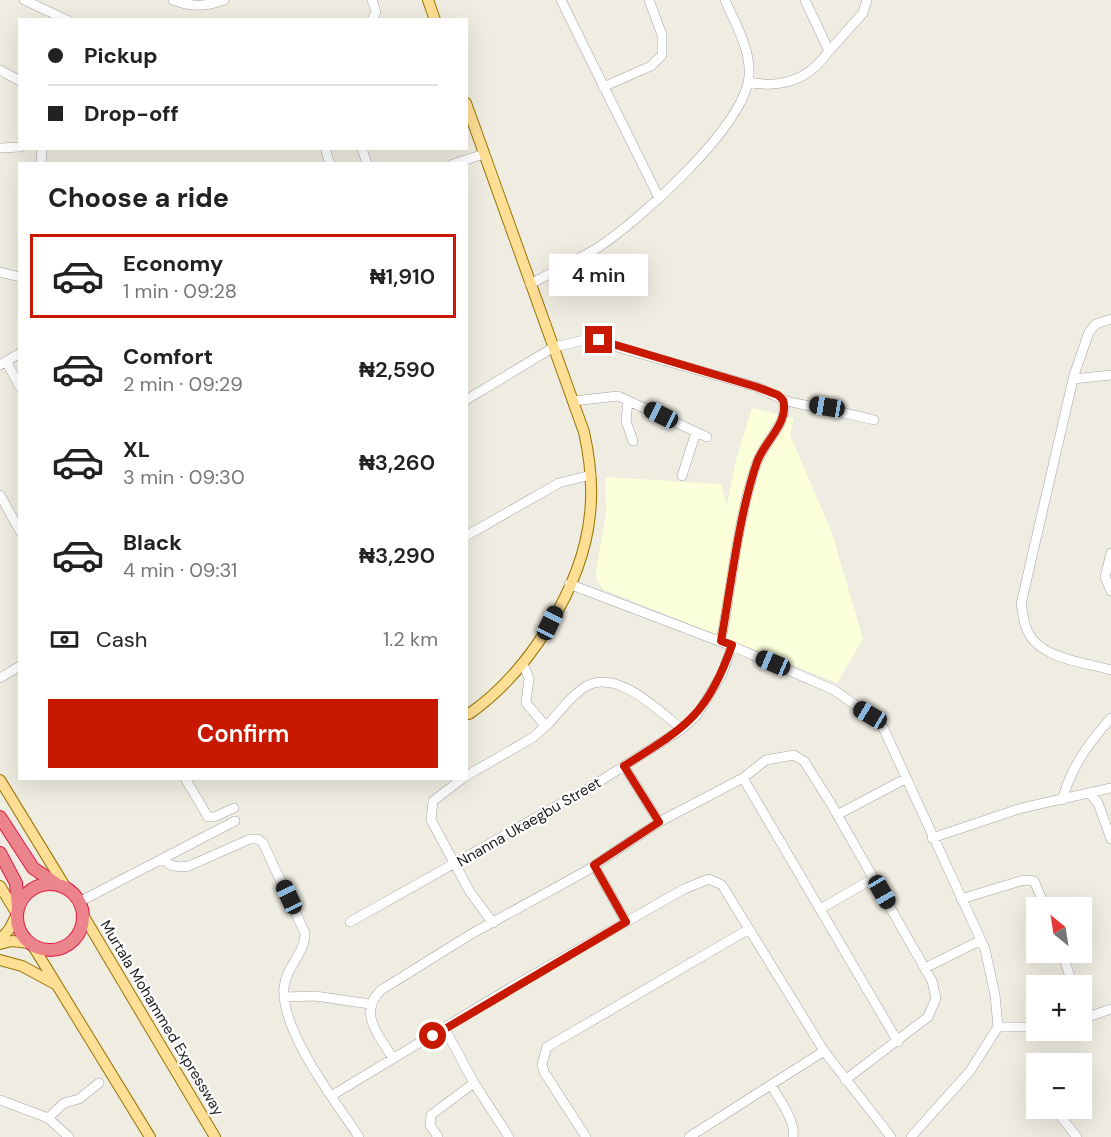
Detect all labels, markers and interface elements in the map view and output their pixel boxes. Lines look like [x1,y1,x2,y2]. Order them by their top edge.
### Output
text: Pickup [84,41,158,70]
text: Drop-off [84,99,179,128]
text: Choose a ride [48,180,229,215]
icon: car [51,249,105,303]
text: Economy [123,249,223,278]
callout: 4 min [550,253,648,295]
text: ₦1,910 [370,262,435,291]
text: 4 min [572,262,625,288]
text: 1 min · 09:28 [123,278,237,304]
route end [585,326,612,353]
icon: car [51,342,105,396]
text: Comfort [123,342,213,371]
text: ₦2,590 [359,355,435,384]
text: 2 min · 09:29 [123,371,243,397]
car [808,395,846,419]
car [641,399,681,431]
icon: car [51,435,105,489]
text: XL [123,435,150,464]
text: ₦3,260 [359,448,435,477]
text: 3 min · 09:30 [123,464,245,490]
icon: car [51,528,105,582]
text: Black [123,528,182,557]
text: ₦3,290 [359,541,435,570]
text: 4 min · 09:31 [123,557,237,583]
car [534,603,566,643]
icon: cash [48,623,81,656]
text: Cash [96,625,147,654]
text: 1.2 km [383,626,438,652]
car [753,648,793,678]
car [850,698,890,732]
button: Confirm [48,699,438,768]
street label: Nnanna Ukaegbu Street [453,772,605,871]
car [865,872,899,912]
car [273,877,305,917]
north arrow [1026,897,1092,963]
map controls [1026,897,1092,1119]
street label: Murtala Mohammed Expressway [96,917,229,1120]
button: + [1026,975,1092,1041]
route start [419,1022,446,1049]
button: − [1026,1053,1092,1119]

